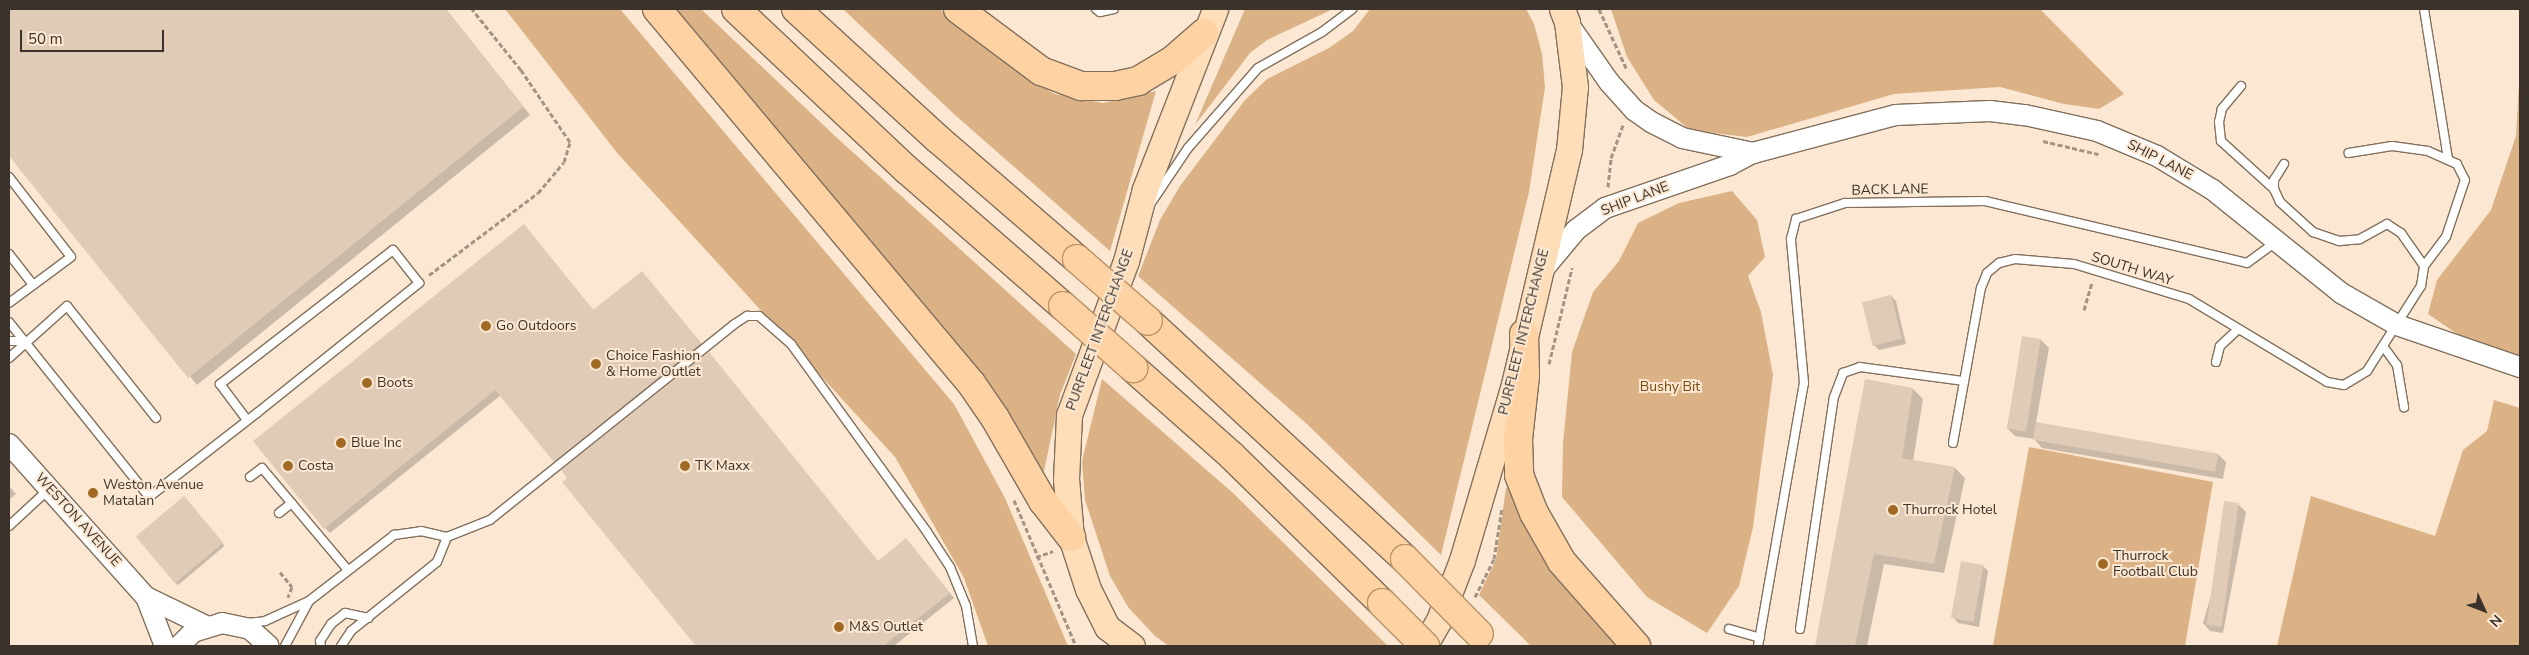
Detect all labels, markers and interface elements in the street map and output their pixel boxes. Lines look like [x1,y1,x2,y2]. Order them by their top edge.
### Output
scale bar [22,20,166,52]
text: 50 m [28,29,63,49]
street label: SHIP LANE [2124,136,2196,184]
street label: SHIP LANE [1599,178,1671,220]
street label: BACK LANE [1851,181,1929,199]
street label: PURFLEET INTERCHANGE [1063,247,1137,413]
street label: PURFLEET INTERCHANGE [1495,247,1553,417]
street label: SOUTH WAY [2089,249,2175,289]
place label: Go Outdoors [496,318,576,334]
marker: Go Outdoors [480,320,492,332]
place label: Choice Fashion & Home Outlet [606,348,701,381]
marker: Choice Fashion & Home Outlet [590,358,602,370]
place label: Boots [377,375,414,391]
marker: Boots [361,377,373,389]
park label: Bushy Bit [1640,379,1700,395]
place label: Blue Inc [351,435,402,451]
marker: Blue Inc [335,437,347,449]
place label: Costa [298,458,334,474]
place label: TK Maxx [695,458,750,474]
marker: Costa [282,460,294,472]
marker: TK Maxx [679,460,691,472]
street label: WESTON AVENUE [32,470,124,570]
place label: Weston Avenue Matalan [103,477,204,510]
marker: Weston Avenue Matalan [87,487,99,499]
place label: Thurrock Hotel [1903,502,1997,518]
marker: Thurrock Hotel [1887,504,1899,516]
place label: Thurrock Football Club [2113,548,2198,580]
marker: Thurrock Football Club [2097,558,2109,570]
north arrow [2459,585,2509,635]
text: N [2485,610,2506,631]
place label: M&S Outlet [849,619,923,635]
marker: M&S Outlet [833,621,845,633]

